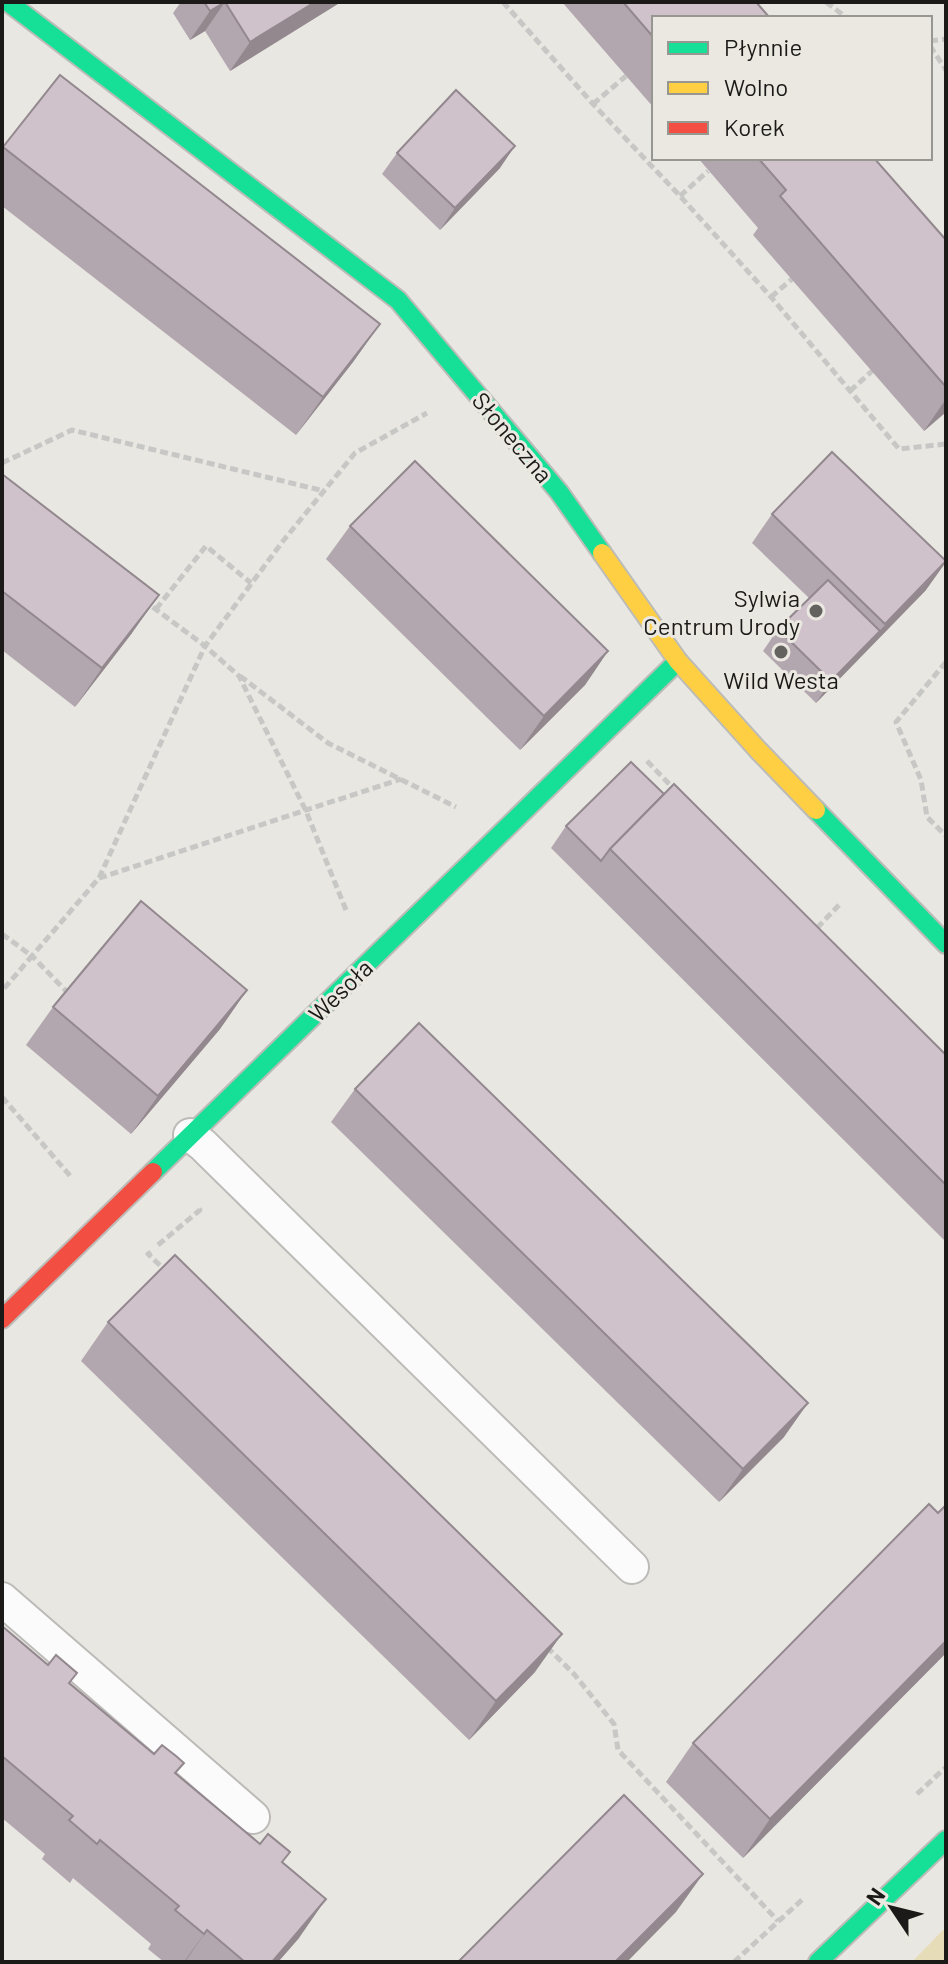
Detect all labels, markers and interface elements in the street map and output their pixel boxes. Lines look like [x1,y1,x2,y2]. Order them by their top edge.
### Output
legend [652,16,932,160]
text: Płynnie [724,32,802,61]
text: Wolno [724,72,788,101]
text: Korek [724,112,785,141]
street label: Słoneczna [467,386,559,488]
place label: Sylwia Centrum Urody [643,583,800,640]
marker: Sylwia Centrum Urody [807,602,825,620]
marker: Wild Westa [772,643,790,661]
place label: Wild Westa [723,665,839,694]
street label: Wesoła [302,953,378,1027]
north arrow [852,1868,932,1948]
text: N [860,1883,890,1909]

